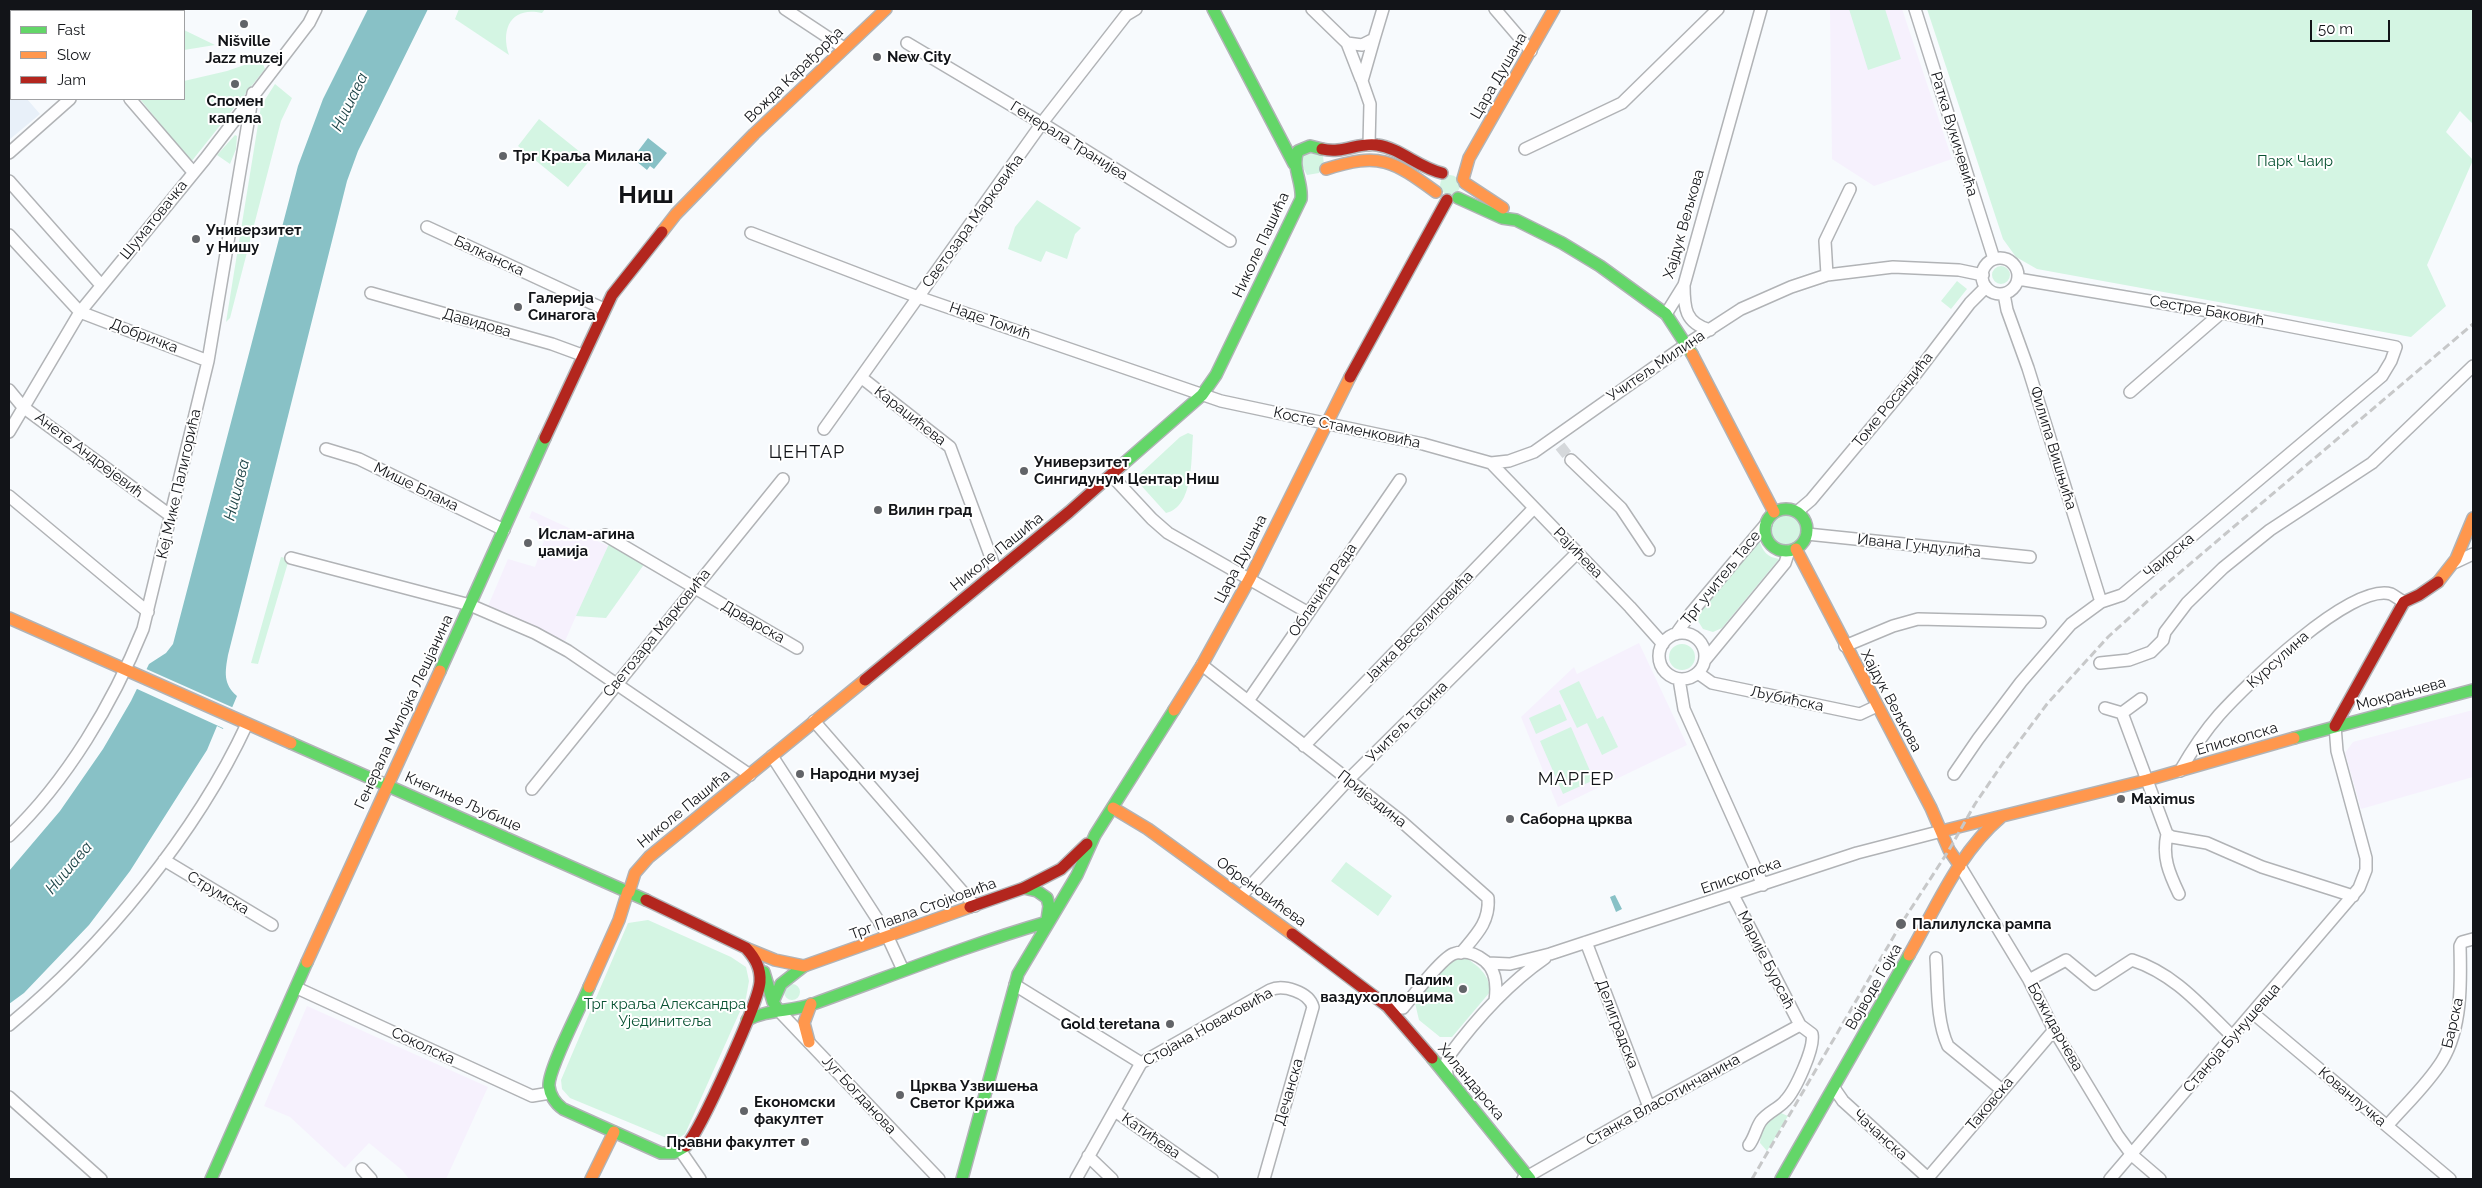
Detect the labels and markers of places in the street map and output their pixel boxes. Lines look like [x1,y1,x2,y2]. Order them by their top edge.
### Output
marker: Nišville Jazz muzej [238,18,250,30]
place label: Nišville Jazz muzej [205,32,283,67]
place label: New City [887,48,951,66]
marker: New City [871,51,883,63]
marker: Спомен капела [229,78,241,90]
place label: Спомен капела [206,92,264,127]
place label: Трг Краља Милана [513,147,652,165]
marker: Трг Краља Милана [497,150,509,162]
place label: Универзитет у Нишу [206,221,301,256]
marker: Универзитет у Нишу [190,233,202,245]
place label: Галерија Синагога [528,289,596,324]
marker: Галерија Синагога [512,301,524,313]
place label: Универзитет Сингидунум Центар Ниш [1034,453,1219,488]
marker: Универзитет Сингидунум Центар Ниш [1018,465,1030,477]
place label: Вилин град [888,501,972,519]
marker: Вилин град [872,504,884,516]
place label: Ислам-агина џамија [538,525,635,560]
marker: Ислам-агина џамија [522,537,534,549]
place label: Народни музеј [810,765,919,783]
marker: Народни музеј [794,768,806,780]
place label: Maximus [2131,790,2195,808]
marker: Maximus [2115,793,2127,805]
place label: Саборна црква [1520,810,1632,828]
marker: Саборна црква [1504,813,1516,825]
place label: Палилулска рампа [1912,915,2051,933]
marker: Палилулска рампа [1894,917,1908,931]
place label: Палим ваздухопловцима [1320,971,1453,1006]
marker: Палим ваздухопловцима [1457,983,1469,995]
place label: Gold teretana [1061,1015,1160,1033]
marker: Gold teretana [1164,1018,1176,1030]
place label: Црква Узвишења Светог Крижа [910,1077,1038,1112]
marker: Црква Узвишења Светог Крижа [894,1089,906,1101]
place label: Економски факултет [754,1093,836,1128]
marker: Економски факултет [738,1105,750,1117]
place label: Правни факултет [666,1133,795,1151]
marker: Правни факултет [799,1136,811,1148]

